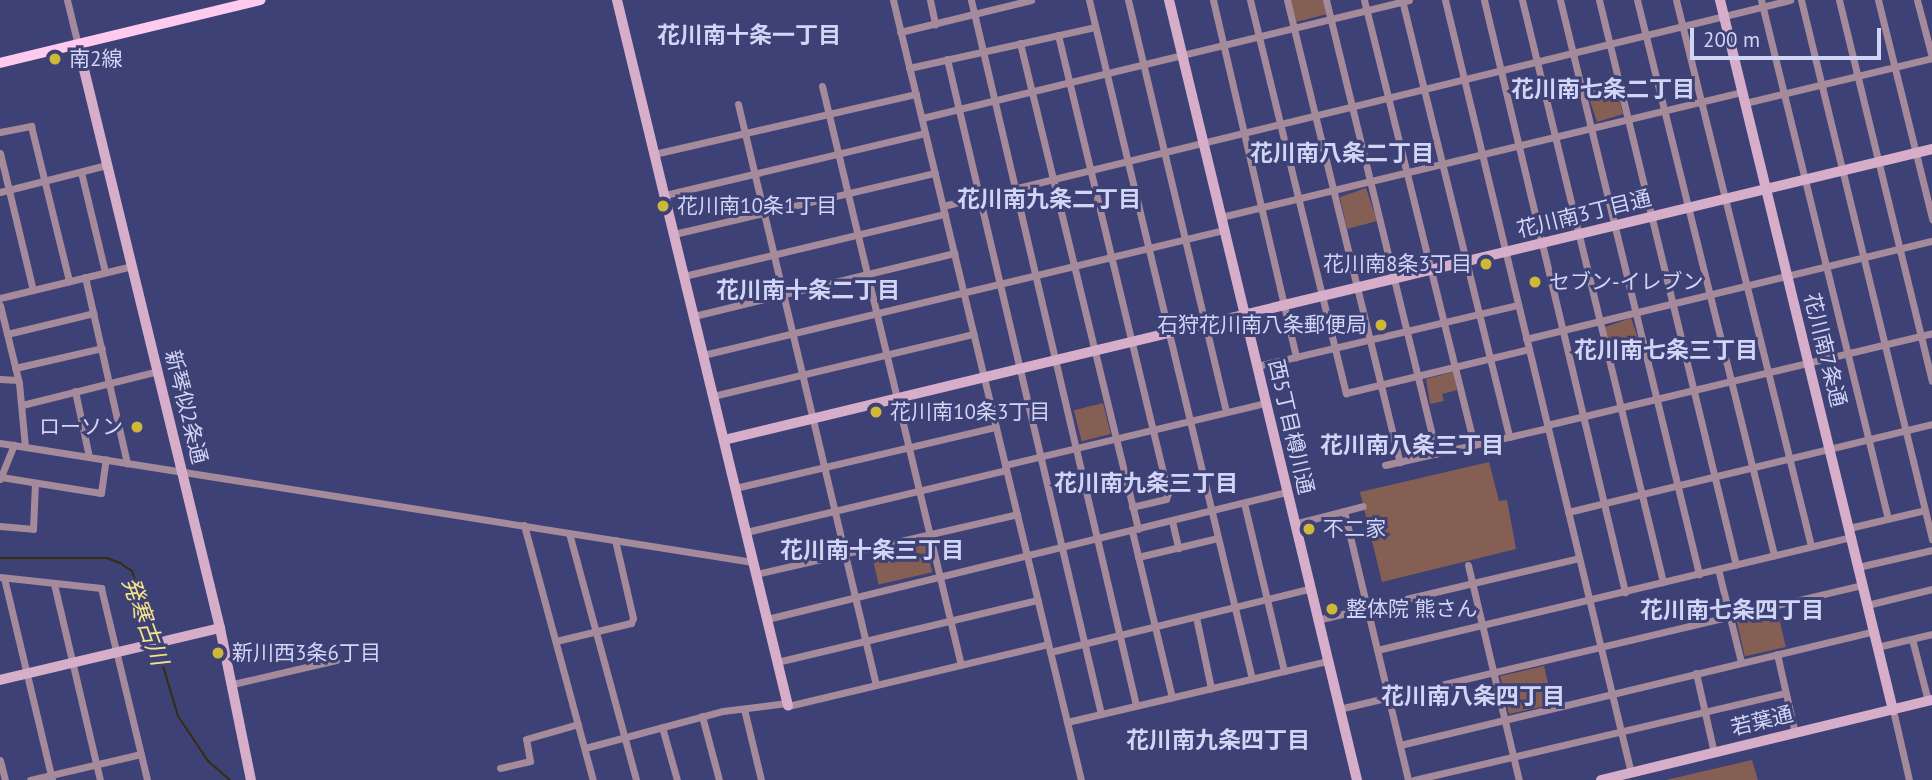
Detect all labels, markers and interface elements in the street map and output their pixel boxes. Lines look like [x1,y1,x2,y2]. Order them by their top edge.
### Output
scale bar [1694,14,1885,58]
district label: 花川南十条一丁目 [657,21,841,49]
text: 200 m [1703,26,1760,53]
place label: 南2線 [69,46,122,72]
marker: 南2線 [47,51,63,67]
district label: 花川南七条二丁目 [1511,75,1695,103]
district label: 花川南八条二丁目 [1250,139,1434,167]
district label: 花川南九条二丁目 [957,185,1141,213]
street label: 花川南3丁目通 [1514,185,1654,243]
place label: 花川南10条1丁目 [677,193,837,219]
marker: 花川南10条1丁目 [655,198,671,214]
place label: 花川南8条3丁目 [1323,251,1472,277]
marker: 花川南8条3丁目 [1478,256,1494,272]
place label: セブン-イレブン [1549,269,1704,295]
marker: セブン-イレブン [1527,274,1543,290]
district label: 花川南十条二丁目 [716,276,900,304]
street label: 花川南7条通 [1799,290,1851,410]
place label: 石狩花川南八条郵便局 [1157,312,1367,338]
marker: 石狩花川南八条郵便局 [1373,317,1389,333]
district label: 花川南七条三丁目 [1574,336,1758,364]
street label: 新琴似2条通 [160,347,212,467]
street label: 西5丁目樽川通 [1263,357,1319,497]
place label: 花川南10条3丁目 [890,399,1050,425]
marker: 花川南10条3丁目 [868,404,884,420]
place label: ローソン [39,414,123,440]
marker: ローソン [129,419,145,435]
district label: 花川南八条三丁目 [1320,431,1504,459]
district label: 花川南九条三丁目 [1054,469,1238,497]
place label: 不二家 [1323,516,1386,542]
marker: 不二家 [1301,521,1317,537]
district label: 花川南十条三丁目 [780,536,964,564]
water label: 発寒古川 [116,573,174,669]
place label: 整体院 熊さん [1346,596,1478,622]
district label: 花川南七条四丁目 [1640,596,1824,624]
marker: 整体院 熊さん [1324,601,1340,617]
place label: 新川西3条6丁目 [232,640,381,666]
marker: 新川西3条6丁目 [210,645,226,661]
district label: 花川南八条四丁目 [1381,682,1565,710]
street label: 若葉通 [1728,701,1796,741]
district label: 花川南九条四丁目 [1126,726,1310,754]

